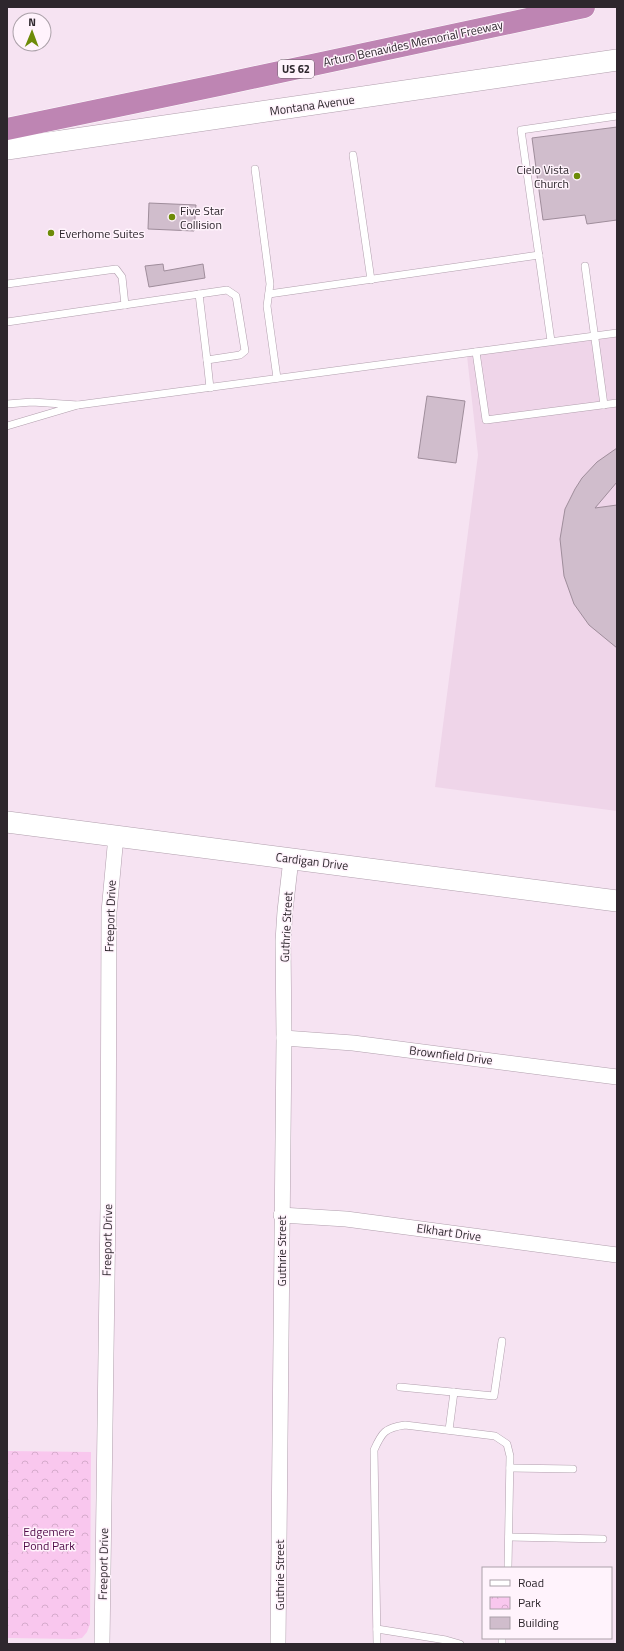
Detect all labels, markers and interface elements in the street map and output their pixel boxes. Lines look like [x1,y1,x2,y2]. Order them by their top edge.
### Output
north arrow [12,12,52,52]
text: N [28,14,36,30]
street label: Arturo Benavides Memorial Freeway [321,15,505,71]
road number: US 62 [278,60,314,78]
street label: Montana Avenue [268,90,356,120]
place label: Cielo Vista Church [517,160,569,193]
marker: Cielo Vista Church [572,171,582,181]
place label: Five Star Collision [180,201,224,234]
marker: Five Star Collision [167,212,177,222]
place label: Everhome Suites [59,224,145,243]
marker: Everhome Suites [46,228,56,238]
street label: Cardigan Drive [275,847,349,875]
street label: Freeport Drive [99,880,121,952]
street label: Guthrie Street [275,890,297,963]
street label: Brownfield Drive [408,1040,494,1070]
street label: Freeport Drive [97,1204,117,1276]
street label: Guthrie Street [272,1215,291,1286]
street label: Elkhart Drive [416,1218,482,1246]
park label: Edgemere Pond Park [23,1522,75,1555]
street label: Freeport Drive [93,1528,113,1600]
street label: Guthrie Street [270,1539,289,1610]
legend [482,1567,612,1639]
text: Road [518,1573,544,1592]
text: Park [518,1593,541,1612]
text: Building [518,1613,559,1632]

